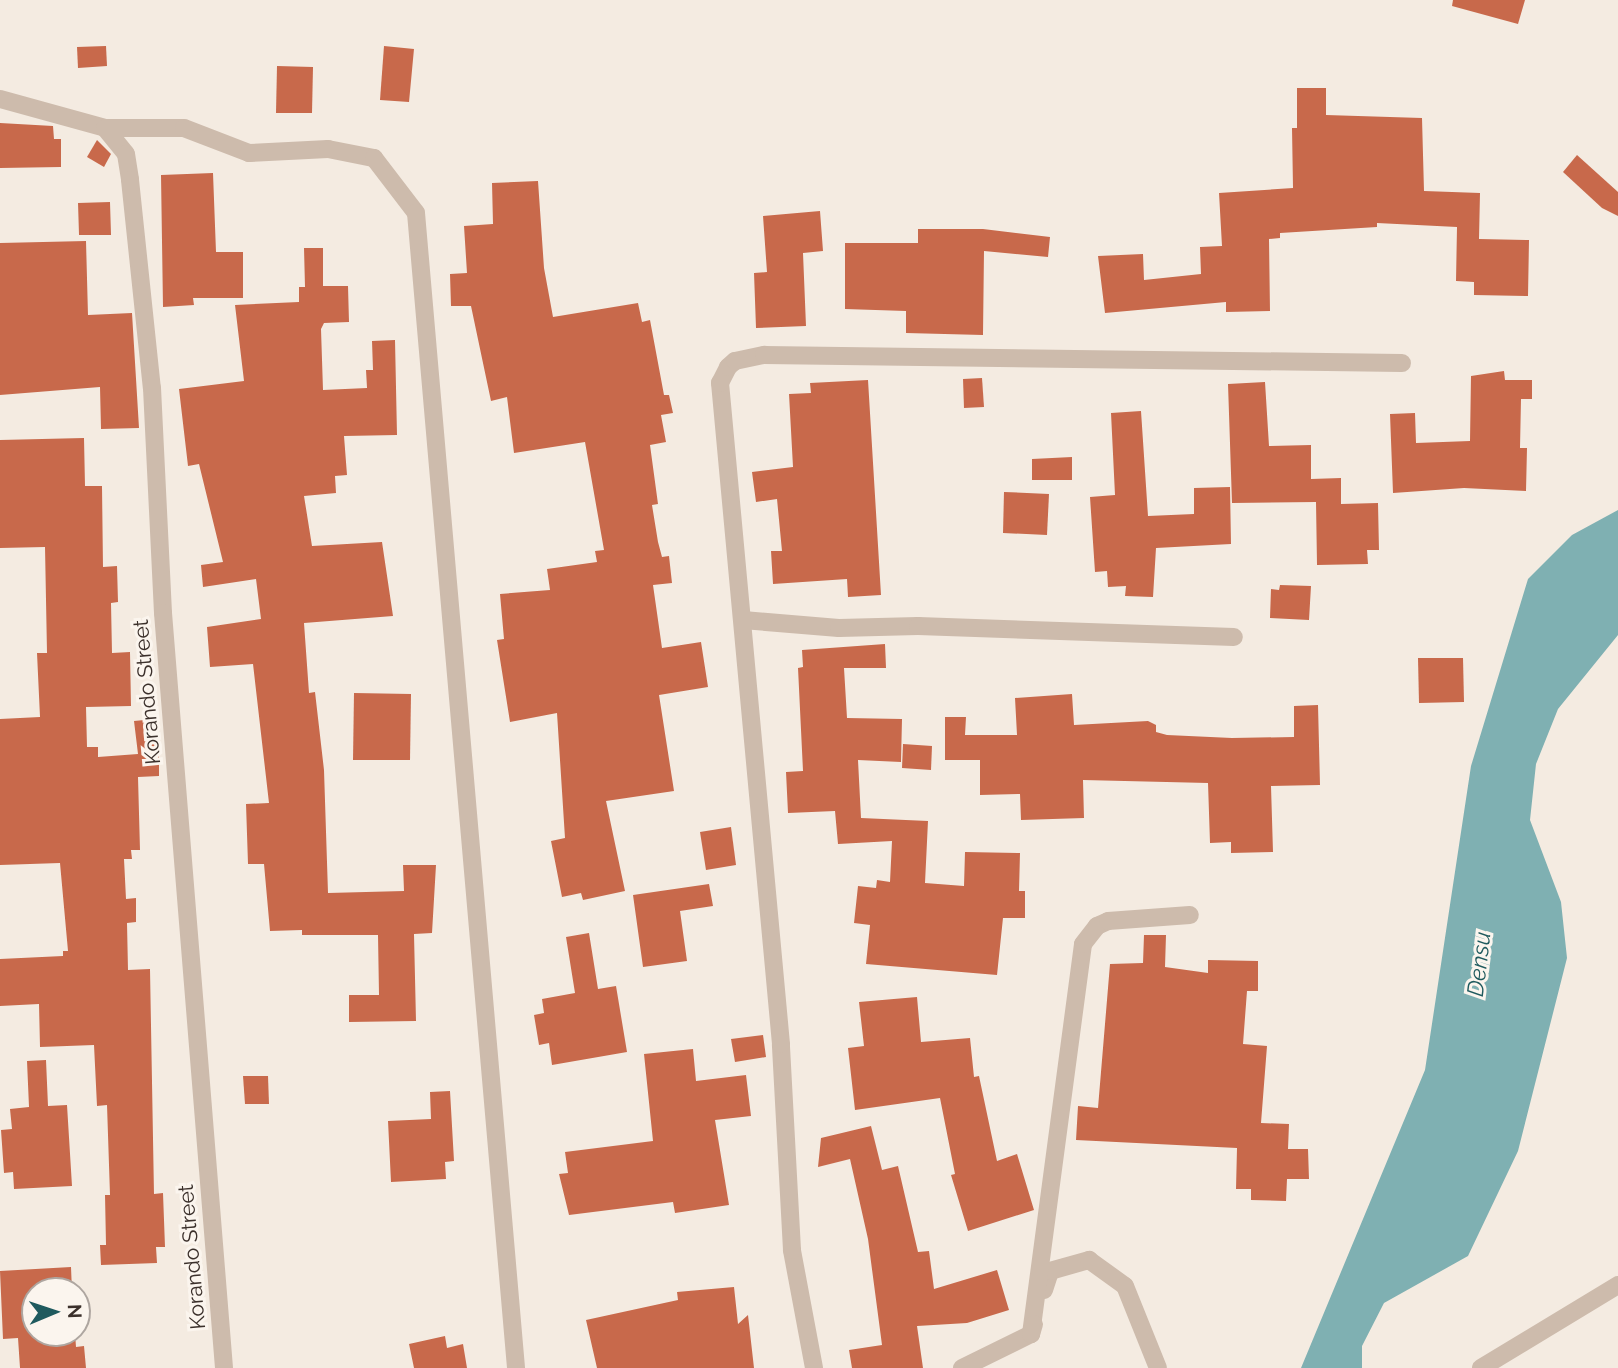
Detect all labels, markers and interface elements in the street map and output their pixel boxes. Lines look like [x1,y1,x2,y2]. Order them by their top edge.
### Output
street label: Korando Street [128,618,166,766]
water label: Densu [1461,930,1497,998]
street label: Korando Street [173,1183,211,1331]
north arrow [21,1277,91,1347]
text: N [64,1304,86,1319]

